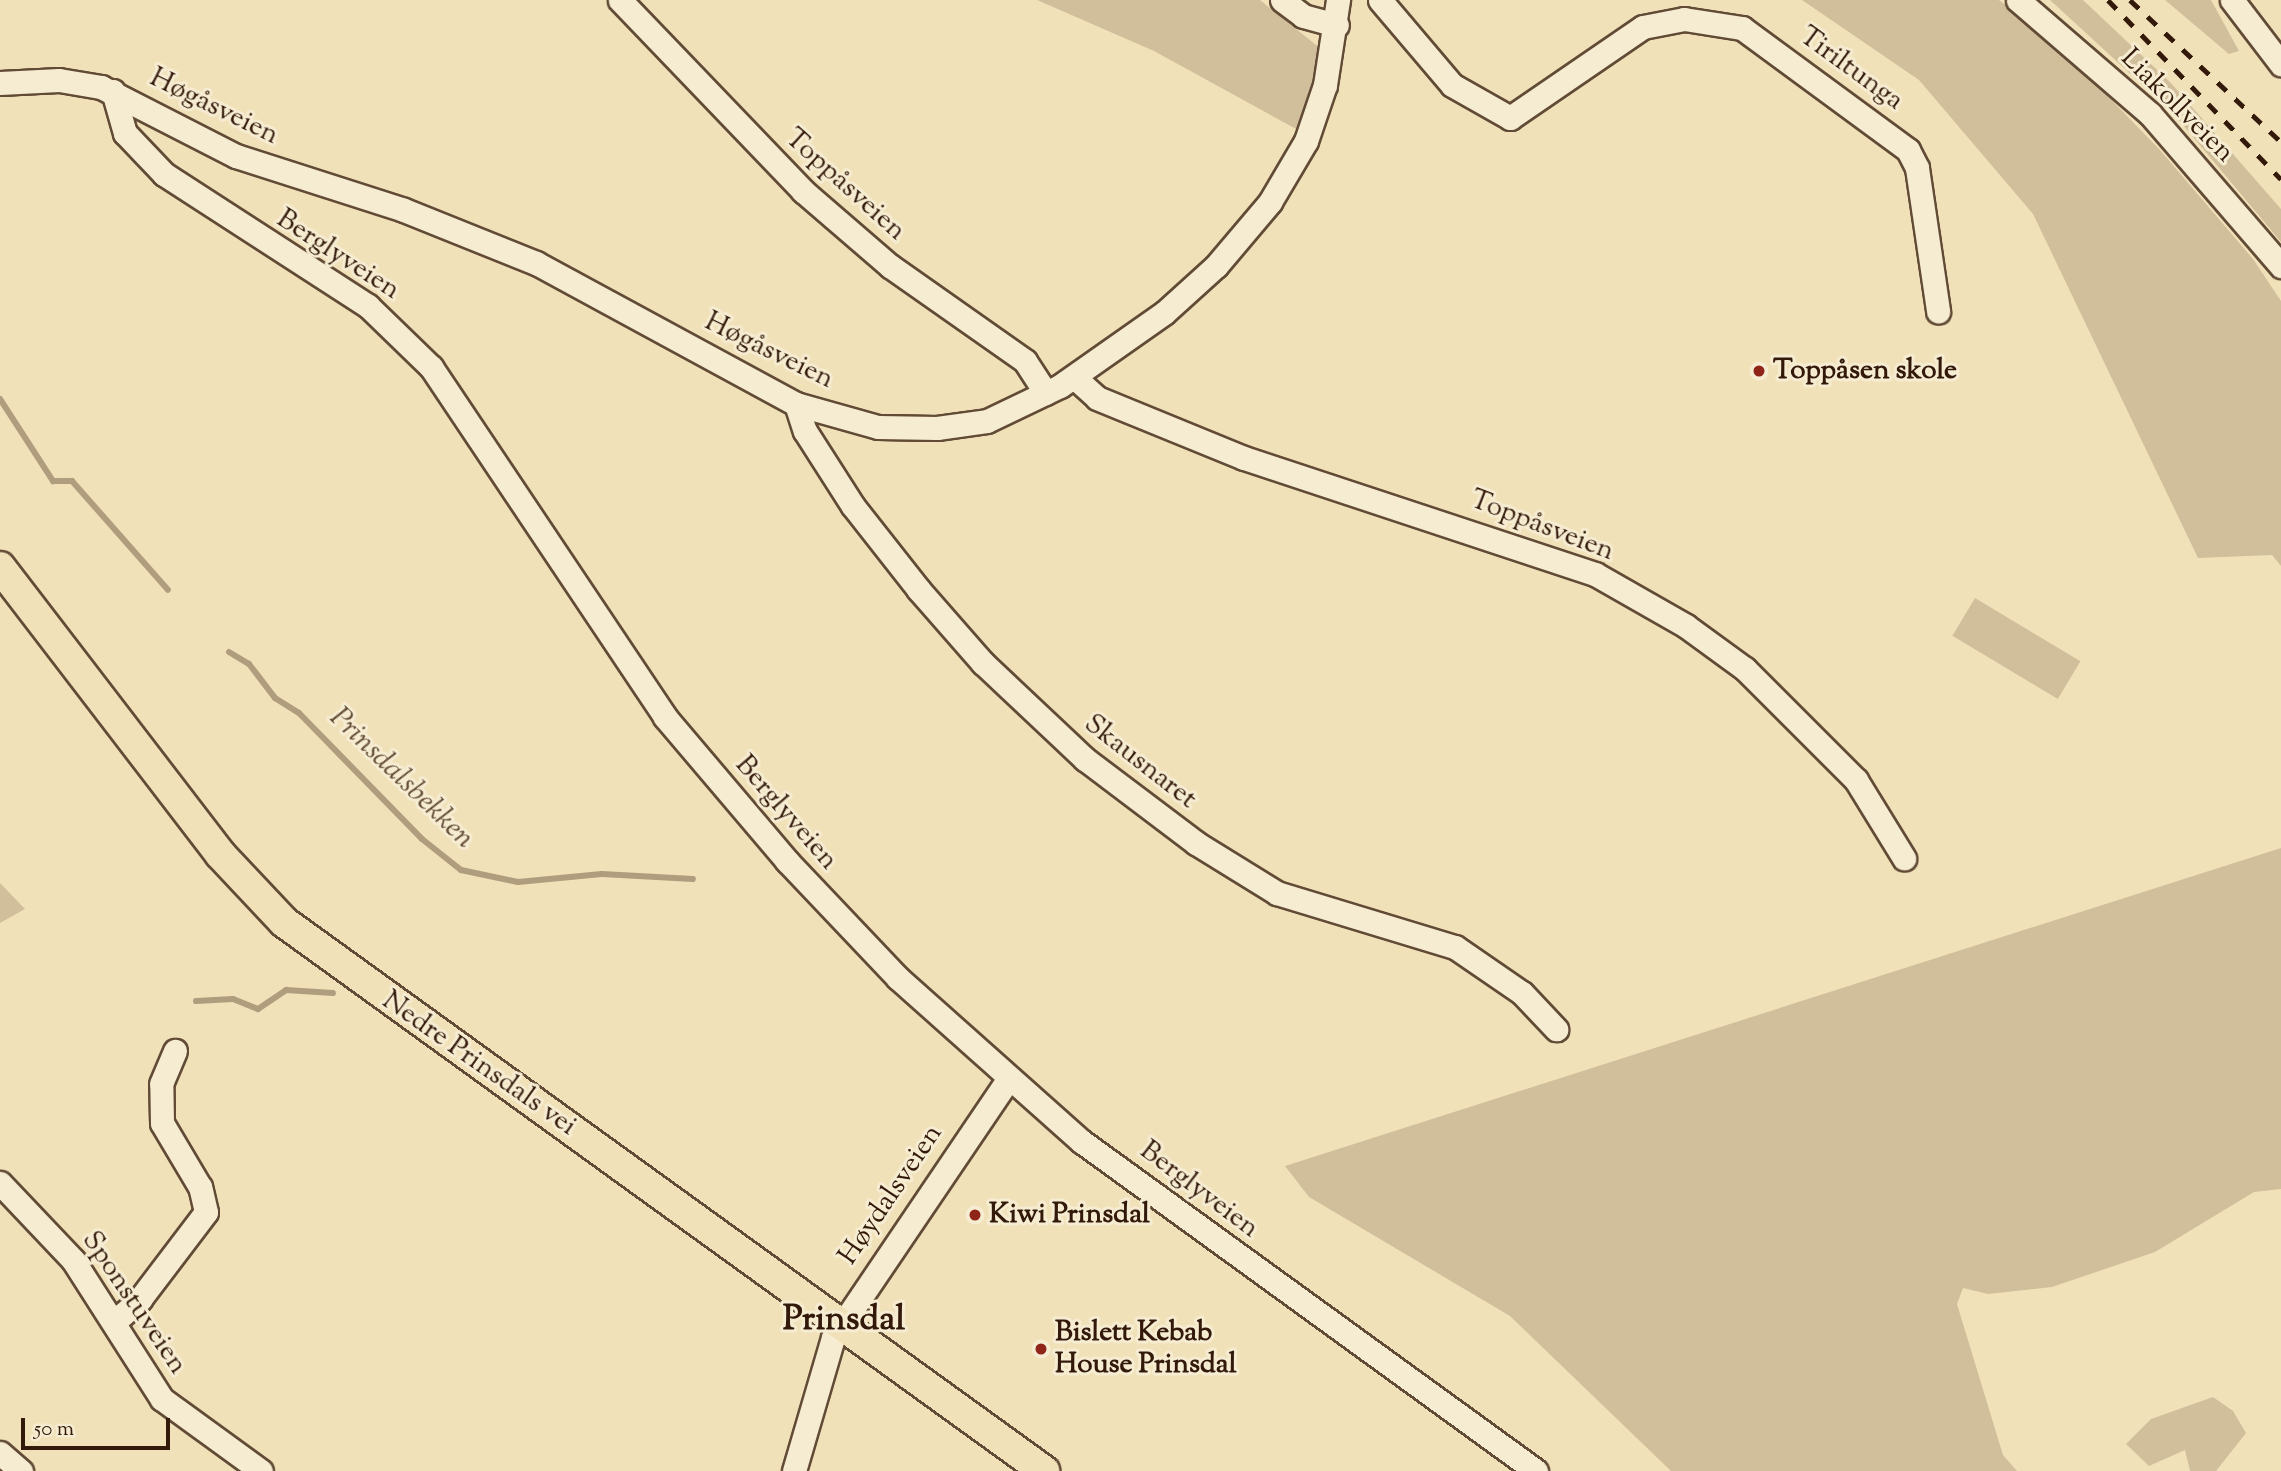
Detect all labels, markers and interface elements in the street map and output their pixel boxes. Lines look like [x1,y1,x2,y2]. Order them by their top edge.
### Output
street label: Tiriltunga [1792,20,1910,118]
street label: Liakollveien [2113,42,2241,170]
street label: Høgåsveien [144,61,284,153]
street label: Toppåsveien [778,122,912,248]
street label: Berglyveien [270,203,406,307]
street label: Høgåsveien [699,305,839,397]
place label: Toppåsen skole [1773,354,1957,388]
marker: Toppåsen skole [1751,363,1767,379]
street label: Toppåsveien [1465,483,1619,569]
water label: Prinsdalsbekken [321,701,481,857]
street label: Skausnaret [1077,708,1203,816]
street label: Berglyveien [727,749,845,877]
street label: Nedre Prinsdals vei [375,984,583,1144]
street label: Høydalsveien [832,1118,950,1272]
street label: Berglyveien [1133,1134,1265,1246]
place label: Kiwi Prinsdal [989,1198,1150,1232]
marker: Kiwi Prinsdal [967,1207,983,1223]
street label: Sponstuveien [74,1225,194,1381]
district label: Prinsdal [783,1300,905,1342]
place label: Bislett Kebab House Prinsdal [1055,1316,1237,1382]
marker: Bislett Kebab House Prinsdal [1033,1341,1049,1357]
scale bar [24,1404,173,1448]
text: 50 m [34,1415,74,1445]

